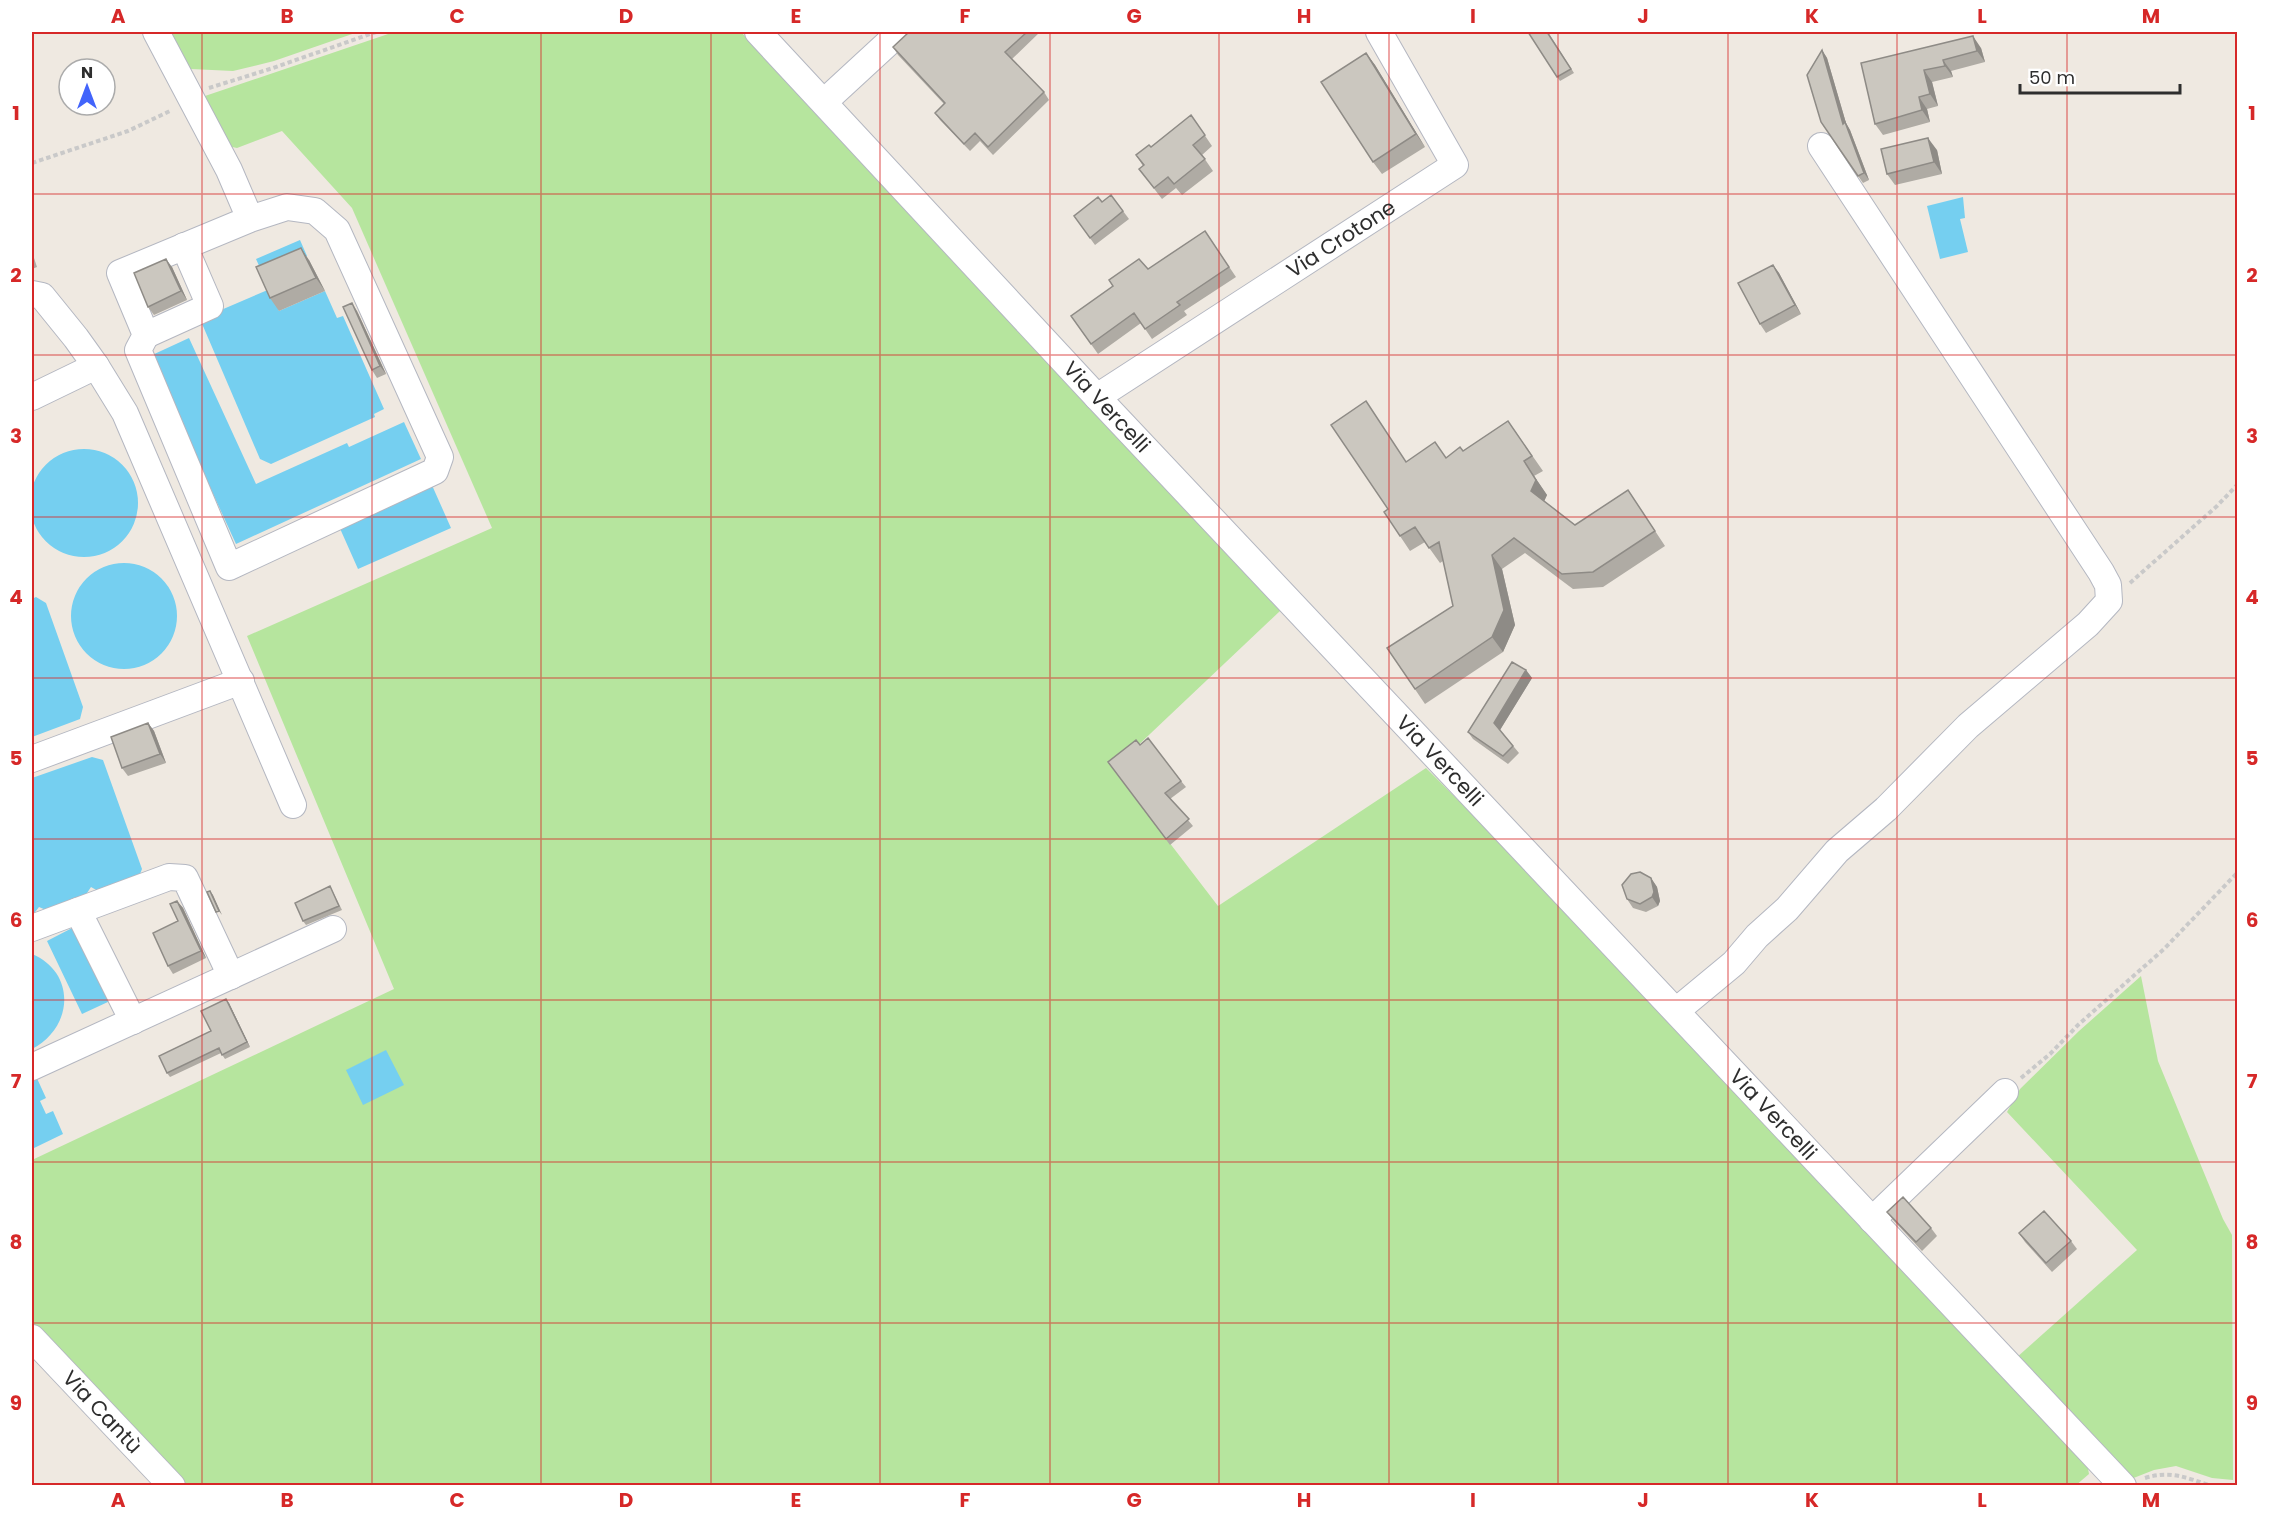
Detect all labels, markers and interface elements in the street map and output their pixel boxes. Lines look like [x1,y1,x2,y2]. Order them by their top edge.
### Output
text: A [111,2,126,30]
text: B [280,2,294,30]
text: C [449,2,465,30]
text: D [619,2,633,30]
text: E [791,2,801,30]
text: F [960,2,971,30]
text: G [1126,2,1142,30]
text: H [1297,2,1311,30]
text: I [1470,2,1476,30]
text: J [1637,2,1649,30]
text: K [1805,2,1819,30]
text: L [1977,2,1987,30]
text: M [2142,2,2160,30]
north arrow [57,57,117,117]
scale bar [2020,57,2180,95]
text: N [81,61,93,84]
text: 50 m [2029,65,2075,90]
text: 1 [12,99,20,127]
text: 1 [2248,99,2256,127]
street label: Via Crotone [1281,192,1401,284]
text: 2 [10,261,22,289]
text: 2 [2246,261,2258,289]
street label: Via Vercelli [1057,355,1157,459]
text: 3 [10,422,22,450]
text: 3 [2246,422,2258,450]
text: 4 [9,583,23,611]
text: 4 [2245,583,2259,611]
street label: Via Vercelli [1390,708,1490,812]
text: 5 [10,744,23,772]
text: 5 [2246,744,2259,772]
text: 6 [10,906,22,934]
text: 6 [2246,906,2258,934]
street label: Via Vercelli [1723,1062,1824,1166]
text: 7 [11,1067,22,1095]
text: 7 [2247,1067,2258,1095]
text: 8 [10,1228,22,1256]
text: 8 [2246,1228,2258,1256]
street label: Via Cantù [56,1364,149,1460]
text: 9 [10,1389,22,1417]
text: 9 [2246,1389,2258,1417]
text: A [111,1486,126,1514]
text: B [280,1486,294,1514]
text: C [449,1486,465,1514]
text: D [619,1486,633,1514]
text: E [791,1486,801,1514]
text: F [960,1486,971,1514]
text: G [1126,1486,1142,1514]
text: H [1297,1486,1311,1514]
text: I [1470,1486,1476,1514]
text: J [1637,1486,1649,1514]
text: K [1805,1486,1819,1514]
text: L [1977,1486,1987,1514]
text: M [2142,1486,2160,1514]

